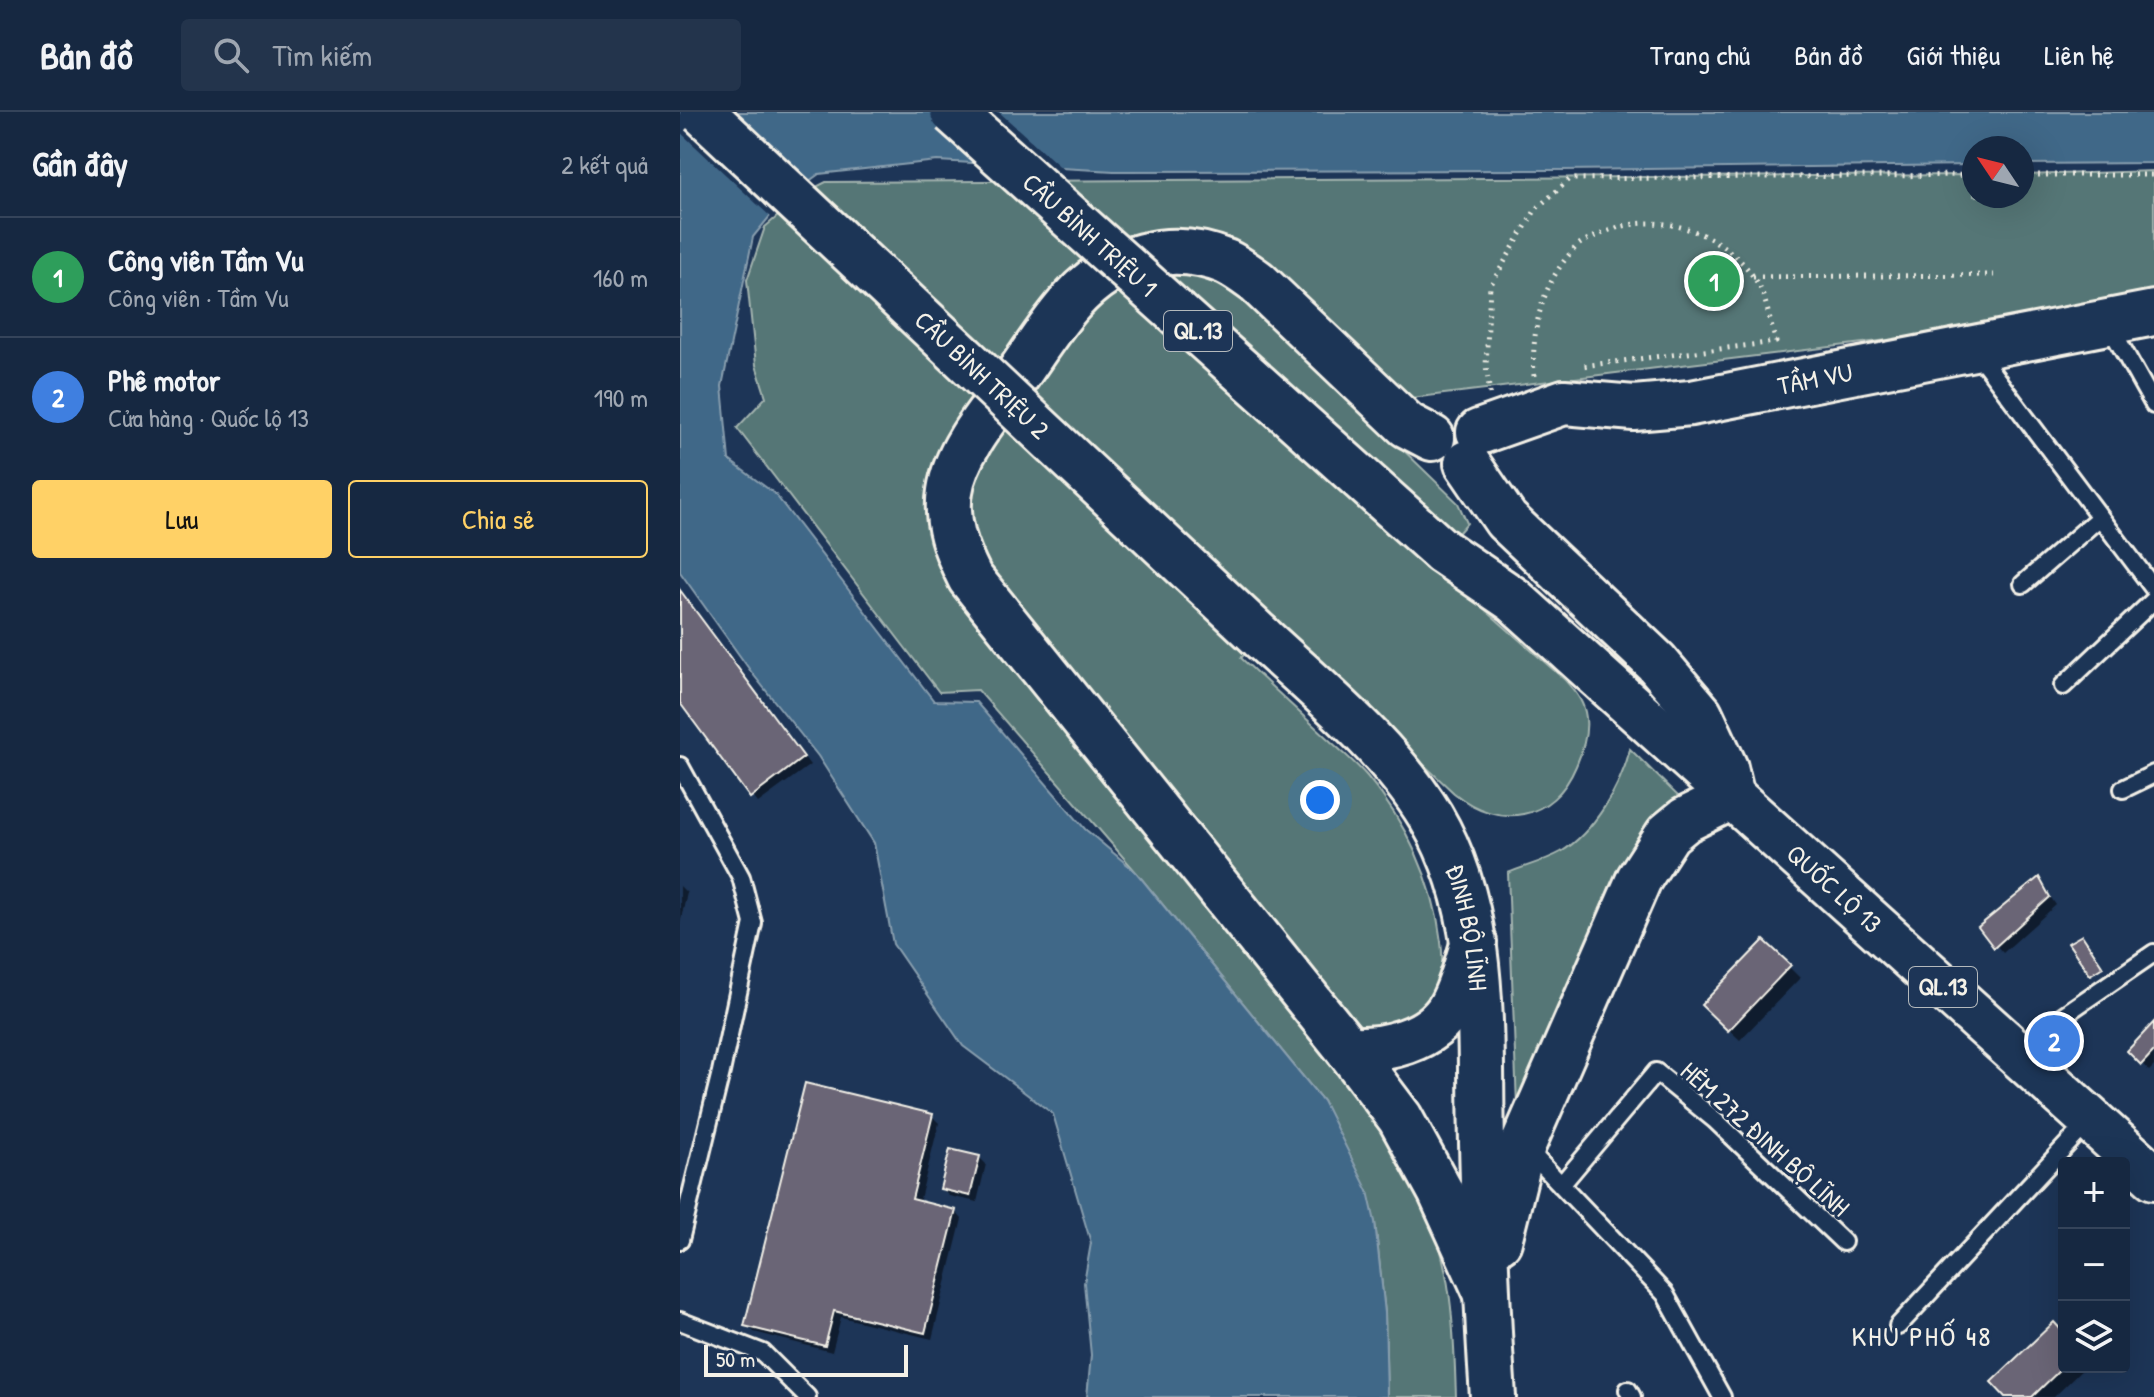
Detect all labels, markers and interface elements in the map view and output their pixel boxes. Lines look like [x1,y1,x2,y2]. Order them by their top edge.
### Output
search box [181,19,741,91]
text: Bản đồ [40,29,133,81]
icon: search [209,33,253,77]
text: Tìm kiếm [273,35,372,75]
text: Trang chủ [1650,36,1750,74]
text: Bản đồ [1794,36,1862,74]
text: Giới thiệu [1906,36,2000,74]
text: Liên hệ [2044,36,2114,74]
north arrow [1962,136,2034,208]
text: Gần đây [32,141,128,187]
text: 2 kết quả [561,147,648,182]
street label: CẦU BÌNH TRIỆU 1 [1015,165,1165,304]
text: Công viên Tầm Vu [108,240,303,280]
pin: 1 [1688,251,1740,311]
text: 1 [53,260,63,295]
text: 160 m [593,260,648,295]
text: Công viên · Tầm Vu [108,280,289,315]
street label: CẦU BÌNH TRIỆU 2 [907,303,1057,446]
road number: QL.13 [1164,311,1232,351]
street label: TẦM VU [1775,354,1855,403]
text: Phê motor [108,360,220,400]
text: 2 [52,380,64,415]
text: 190 m [594,380,648,415]
text: Cửa hàng · Quốc lộ 13 [108,400,309,435]
button: Lưu [32,480,332,558]
button: Chia sẻ [348,480,648,558]
your location [1300,780,1340,820]
street label: QUỐC LỘ 13 [1779,836,1890,940]
street label: ĐINH BỘ LĨNH [1438,859,1496,992]
road number: QL.13 [1909,967,1977,1007]
pin: 2 [2028,1011,2080,1071]
street label: HẺM 272 ĐINH BỘ LĨNH [1673,1053,1857,1224]
map controls [2058,1157,2130,1373]
button: + [2058,1157,2130,1229]
button: − [2058,1229,2130,1301]
button: layers [2058,1301,2130,1373]
district label: KHU PHỐ 48 [1852,1317,1992,1355]
scale bar [704,1341,908,1377]
text: 50 m [716,1344,755,1374]

